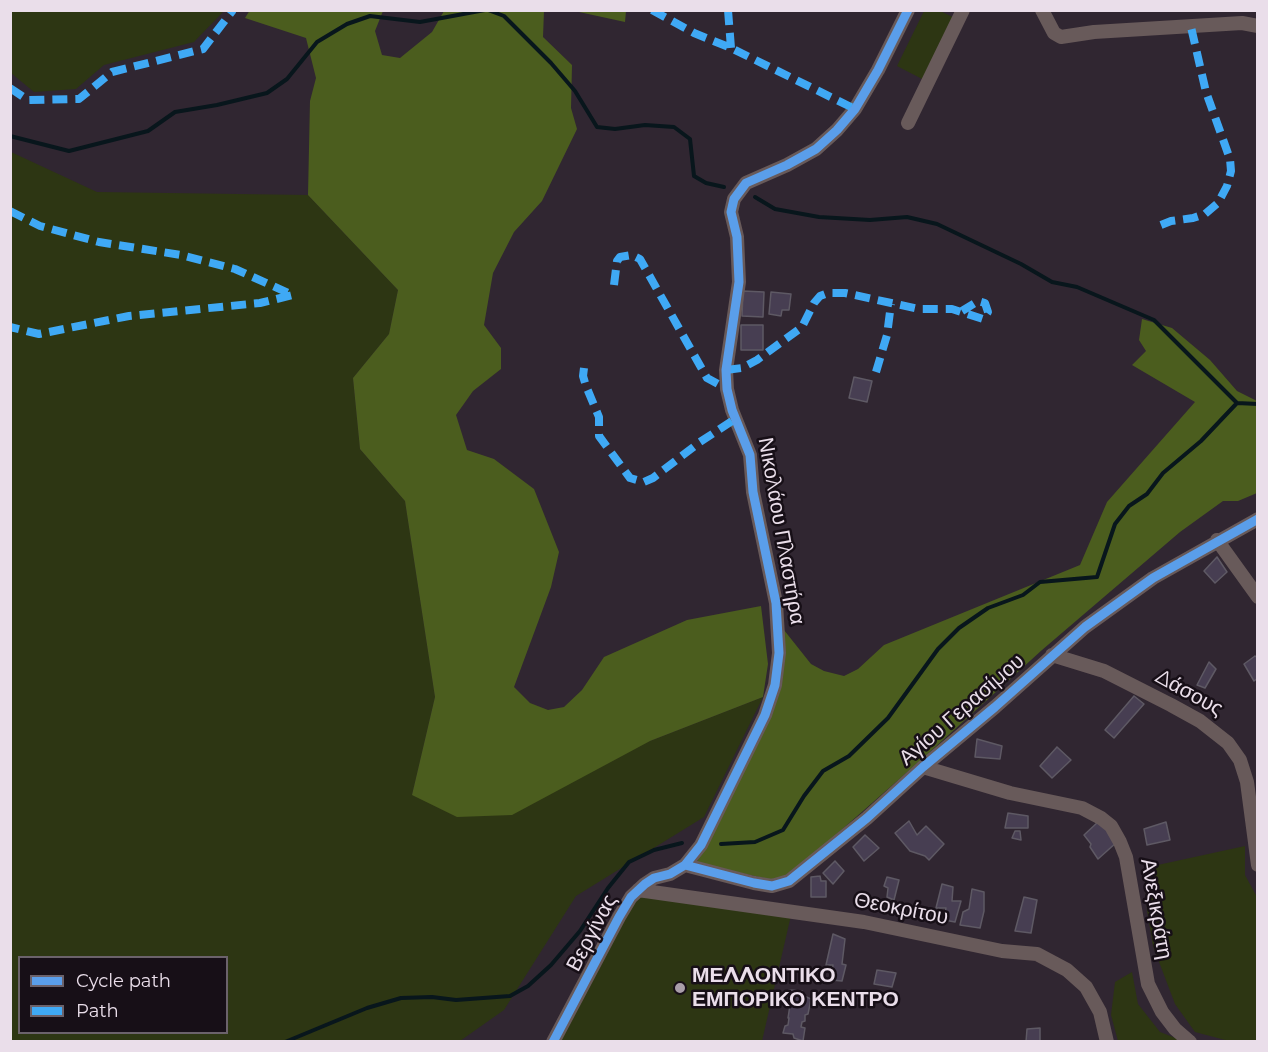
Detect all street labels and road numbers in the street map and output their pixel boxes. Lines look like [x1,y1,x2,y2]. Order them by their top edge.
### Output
street label: Νικολάου Πλαστήρα [752,435,810,627]
street label: Αγίου Γερασίμου [894,649,1030,771]
street label: Δάσους [1151,664,1227,722]
street label: Ανεξικράτη [1135,857,1177,961]
street label: Θεοκρίτου [852,888,950,930]
street label: Βεργίνας [561,890,623,976]

